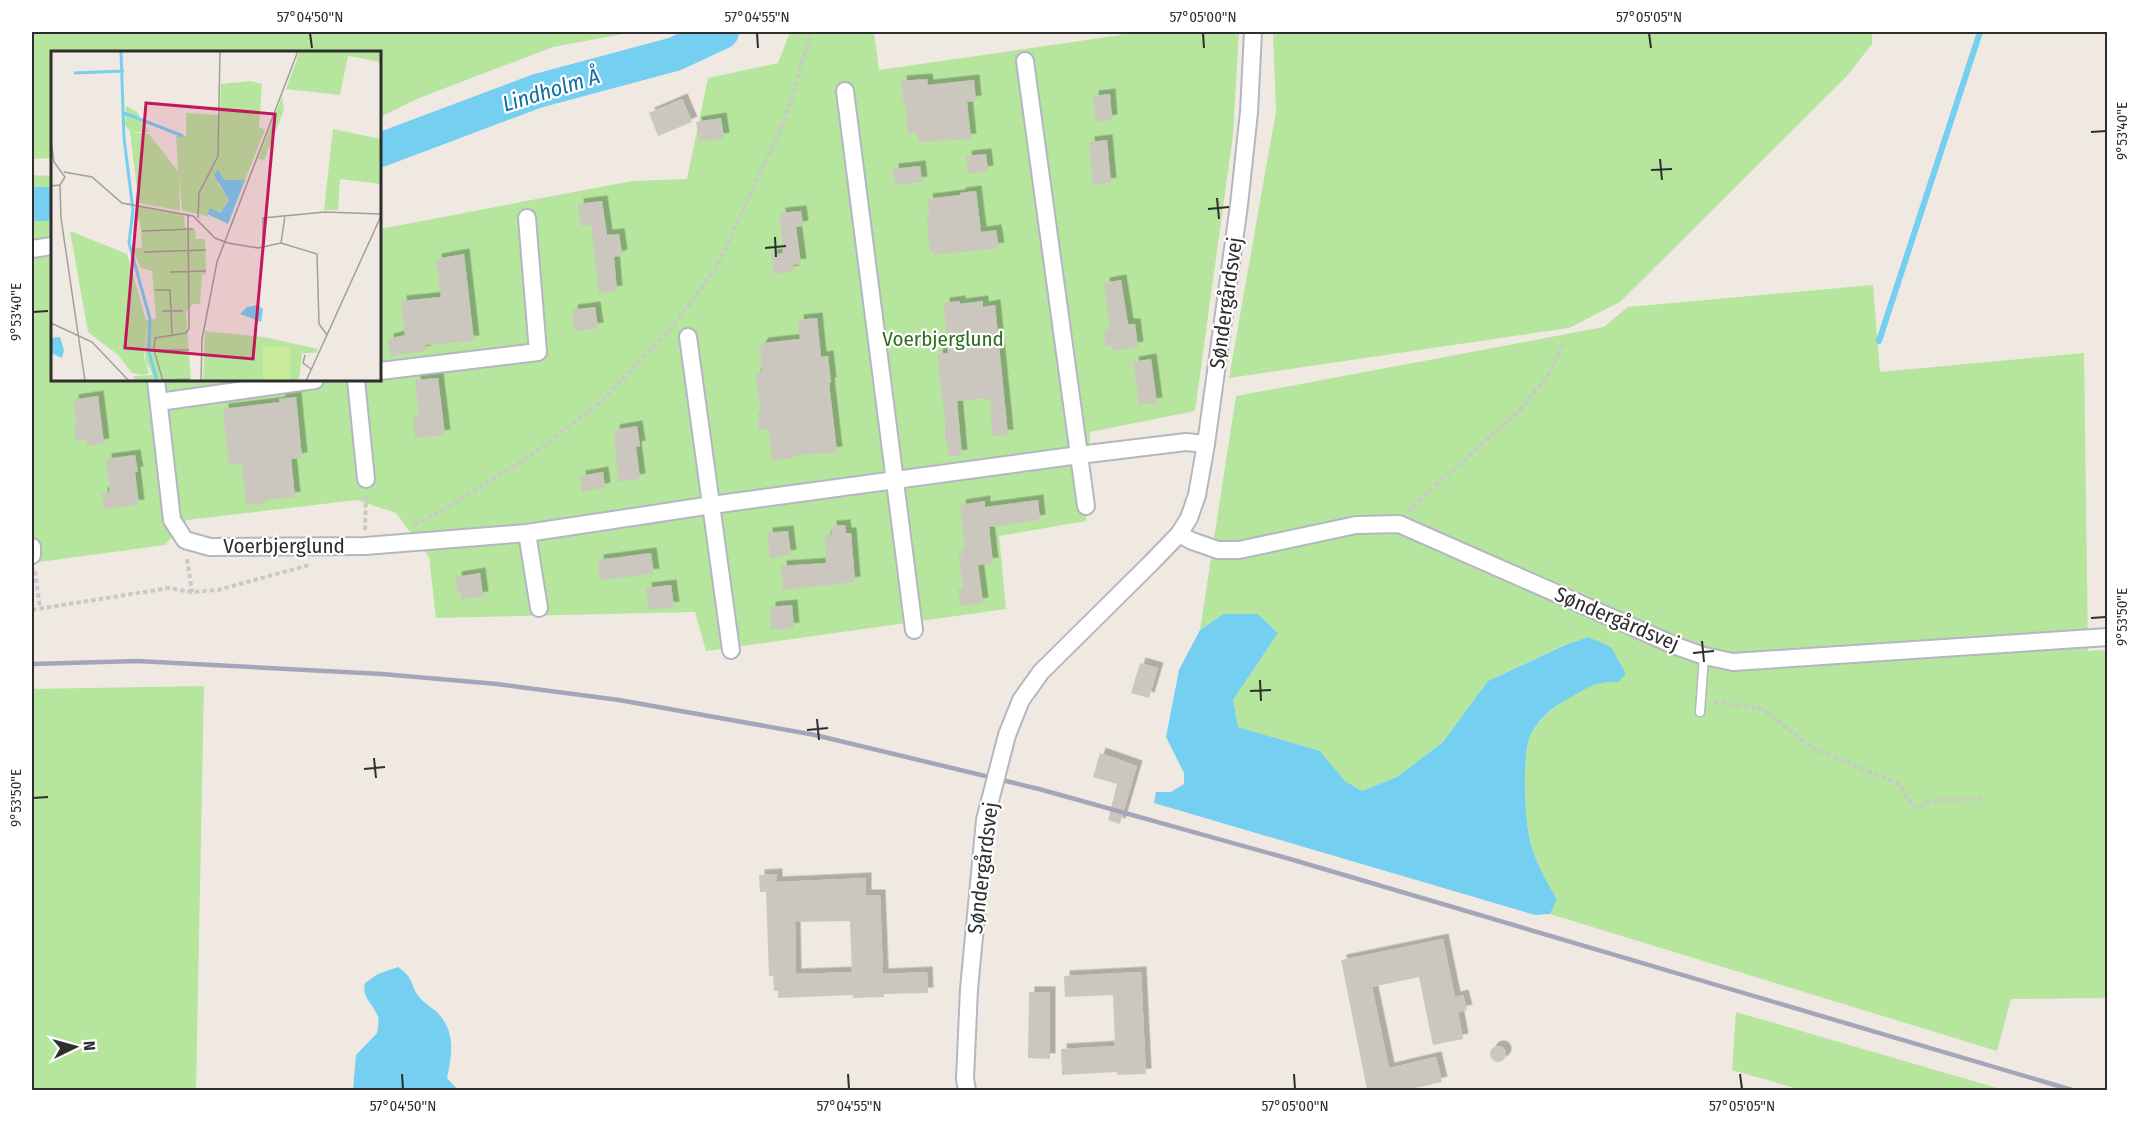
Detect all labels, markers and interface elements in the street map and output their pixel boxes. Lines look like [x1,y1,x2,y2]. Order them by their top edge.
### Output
text: 57°04'50"N [277,8,343,26]
text: 57°04'55"N [724,8,790,26]
text: 57°05'00"N [1169,8,1237,26]
text: 57°05'05"N [1616,8,1682,26]
inset map [51,51,381,381]
water label: Lindholm Å [499,62,603,118]
text: 9°53'40"E [2113,102,2131,160]
street label: Søndergårdsvej [1204,236,1248,370]
text: 9°53'40"E [7,283,25,341]
park label: Voerbjerglund [882,326,1004,352]
street label: Voerbjerglund [223,533,345,559]
street label: Søndergårdsvej [1551,581,1683,657]
text: 9°53'50"E [2113,588,2131,646]
text: 9°53'50"E [7,769,25,827]
street label: Søndergårdsvej [962,801,1004,935]
north arrow [45,1017,105,1077]
text: N [80,1040,99,1051]
text: 57°04'50"N [370,1097,436,1115]
text: 57°04'55"N [816,1097,882,1115]
text: 57°05'00"N [1261,1097,1329,1115]
text: 57°05'05"N [1709,1097,1775,1115]

